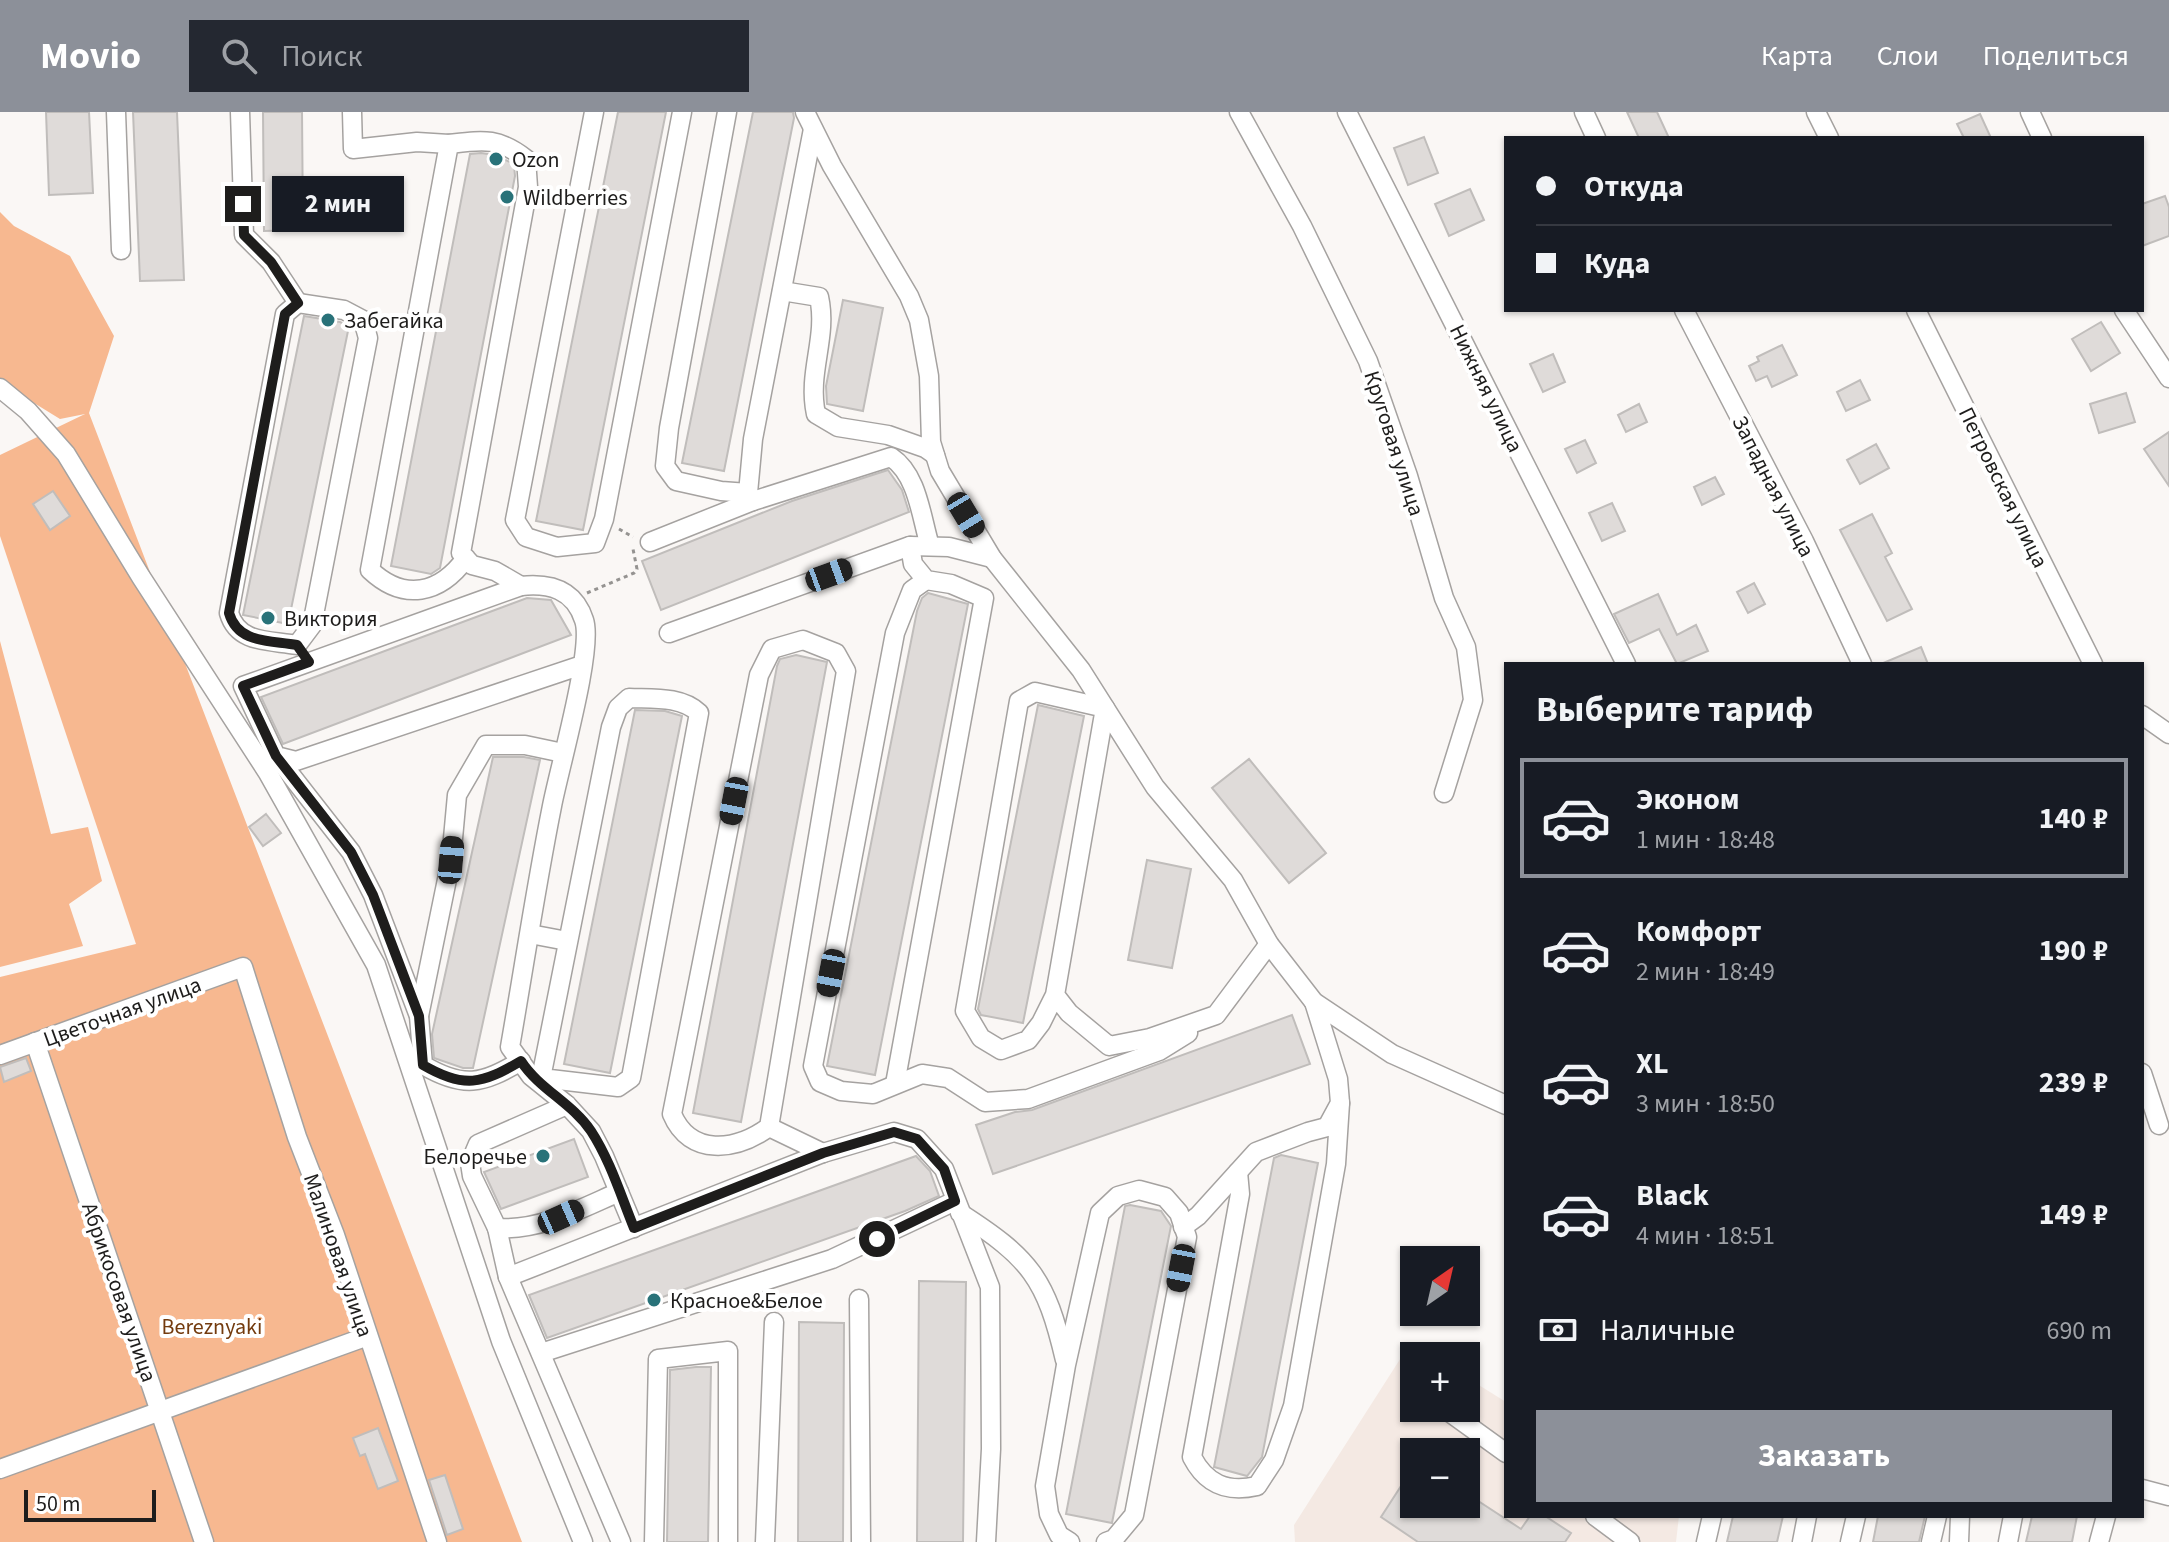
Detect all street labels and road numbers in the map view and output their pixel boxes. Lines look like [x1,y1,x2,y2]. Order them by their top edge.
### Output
street label: Нижняя улица [1441,319,1531,458]
street label: Круговая улица [1356,367,1433,520]
street label: Петровская улица [1950,402,2056,573]
street label: Западная улица [1724,410,1823,563]
street label: Цветочная улица [39,969,206,1055]
street label: Малиновая улица [295,1169,381,1341]
street label: Абрикосовая улица [73,1198,165,1386]

